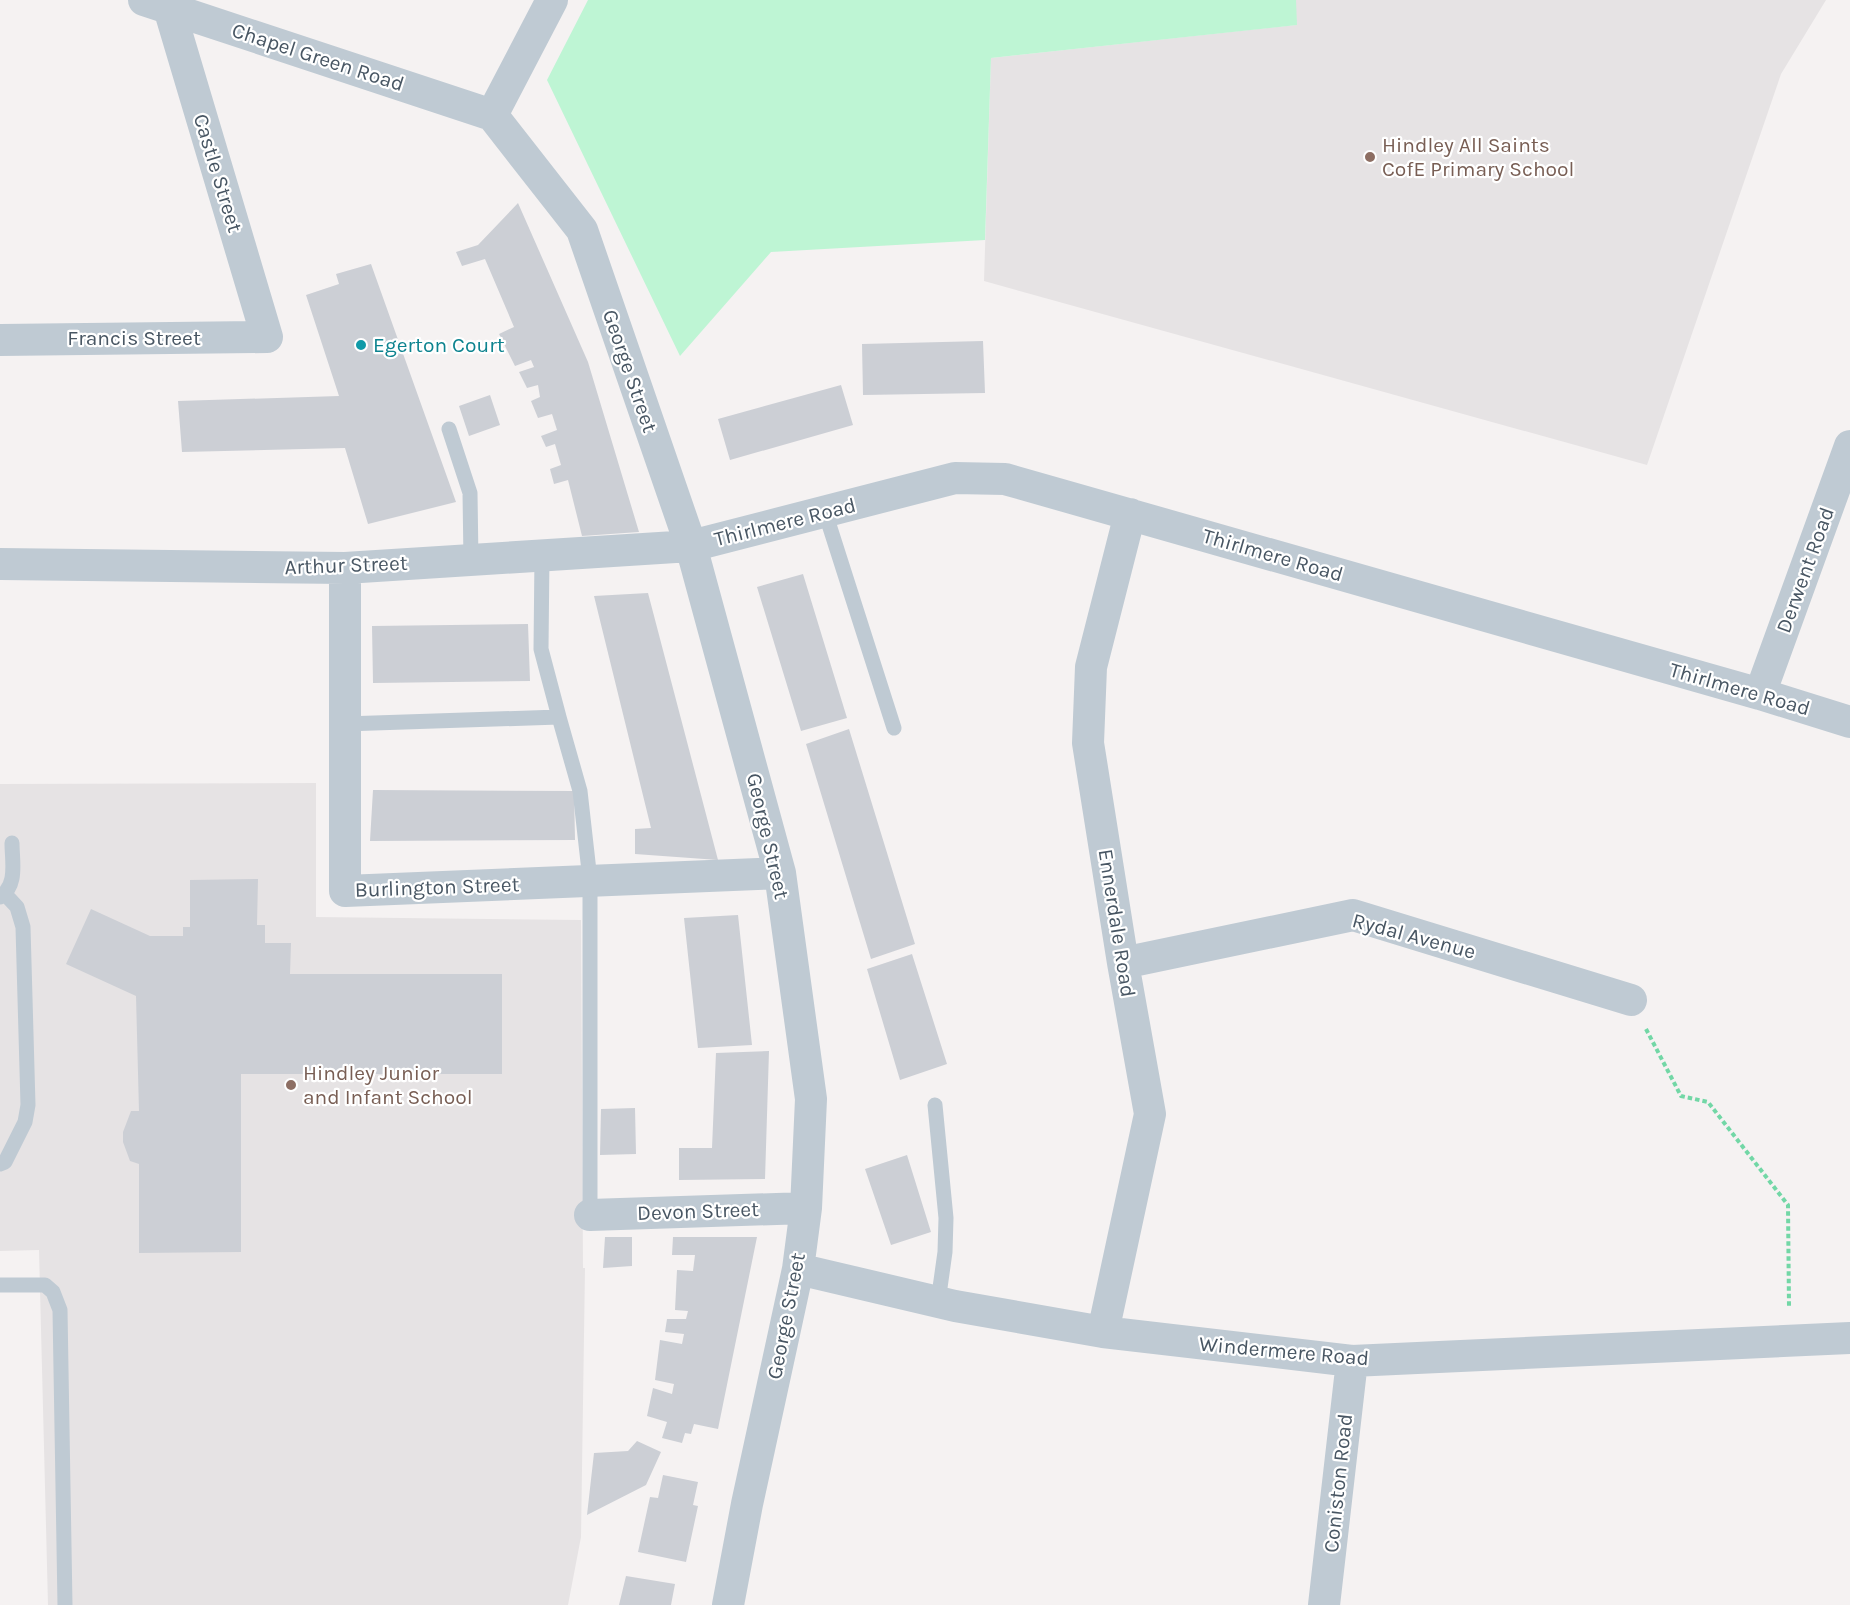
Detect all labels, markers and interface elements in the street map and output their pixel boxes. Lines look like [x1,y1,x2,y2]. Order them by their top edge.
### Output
street label: Chapel Green Road [229,18,407,96]
street label: Castle Street [189,111,247,235]
place label: Hindley All Saints CofE Primary School [1382,133,1574,181]
marker: Hindley All Saints CofE Primary School [1363,150,1377,164]
street label: George Street [598,306,662,436]
street label: Francis Street [67,326,201,350]
place label: Egerton Court [373,333,505,357]
marker: Egerton Court [354,338,368,352]
street label: Thirlmere Road [712,493,858,551]
street label: Derwent Road [1771,504,1839,636]
street label: Thirlmere Road [1200,523,1346,587]
street label: Arthur Street [284,551,408,579]
street label: Thirlmere Road [1667,657,1813,721]
street label: George Street [742,771,794,901]
street label: Ennerdale Road [1093,847,1141,999]
street label: Burlington Street [354,872,520,902]
street label: Rydal Avenue [1350,908,1478,964]
place label: Hindley Junior and Infant School [303,1061,473,1109]
marker: Hindley Junior and Infant School [284,1078,298,1092]
street label: Devon Street [637,1197,759,1225]
street label: George Street [762,1251,810,1381]
street label: Windermere Road [1198,1332,1370,1370]
street label: Coniston Road [1319,1412,1357,1554]

